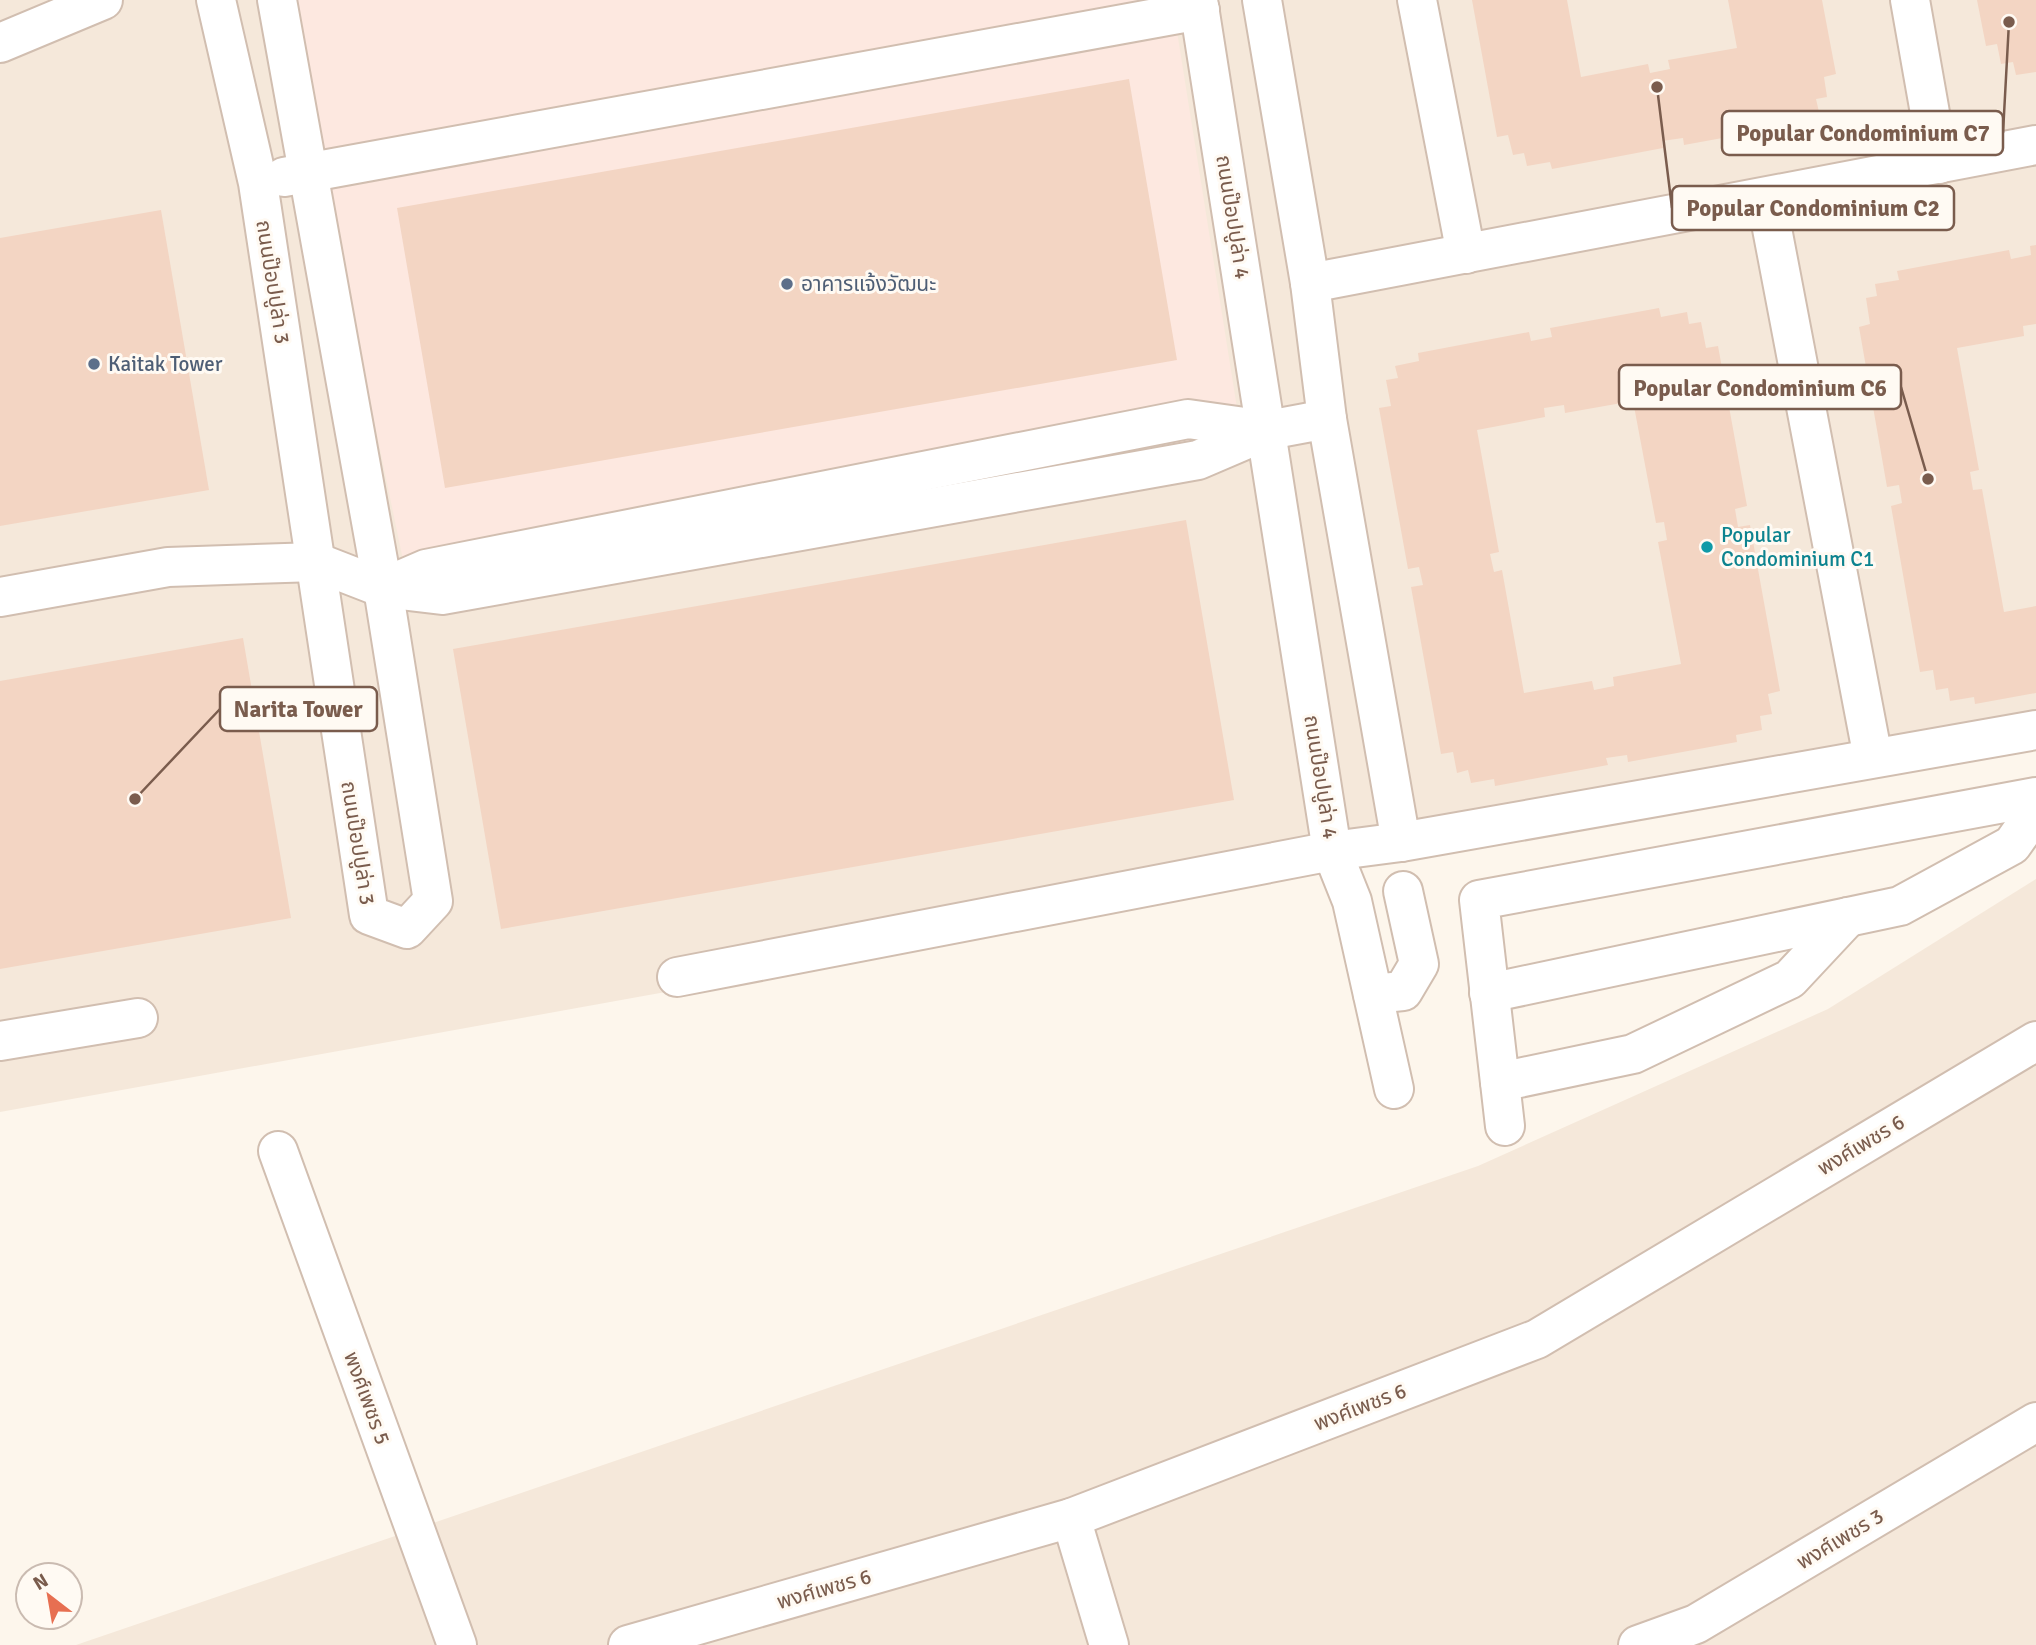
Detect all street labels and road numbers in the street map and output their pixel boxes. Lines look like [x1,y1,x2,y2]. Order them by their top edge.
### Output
street label: ถนนป๊อปปูล่า 4 [1210,153,1256,281]
street label: ถนนป๊อปปูล่า 3 [250,218,296,346]
street label: ถนนป๊อปปูล่า 4 [1298,713,1344,841]
street label: ถนนป๊อปปูล่า 3 [335,779,381,907]
street label: พงศ์เพชร 6 [1813,1109,1909,1181]
street label: พงศ์เพชร 5 [338,1348,396,1448]
street label: พงศ์เพชร 6 [1310,1377,1410,1437]
street label: พงศ์เพชร 3 [1792,1503,1888,1575]
street label: พงศ์เพชร 6 [774,1563,874,1615]

